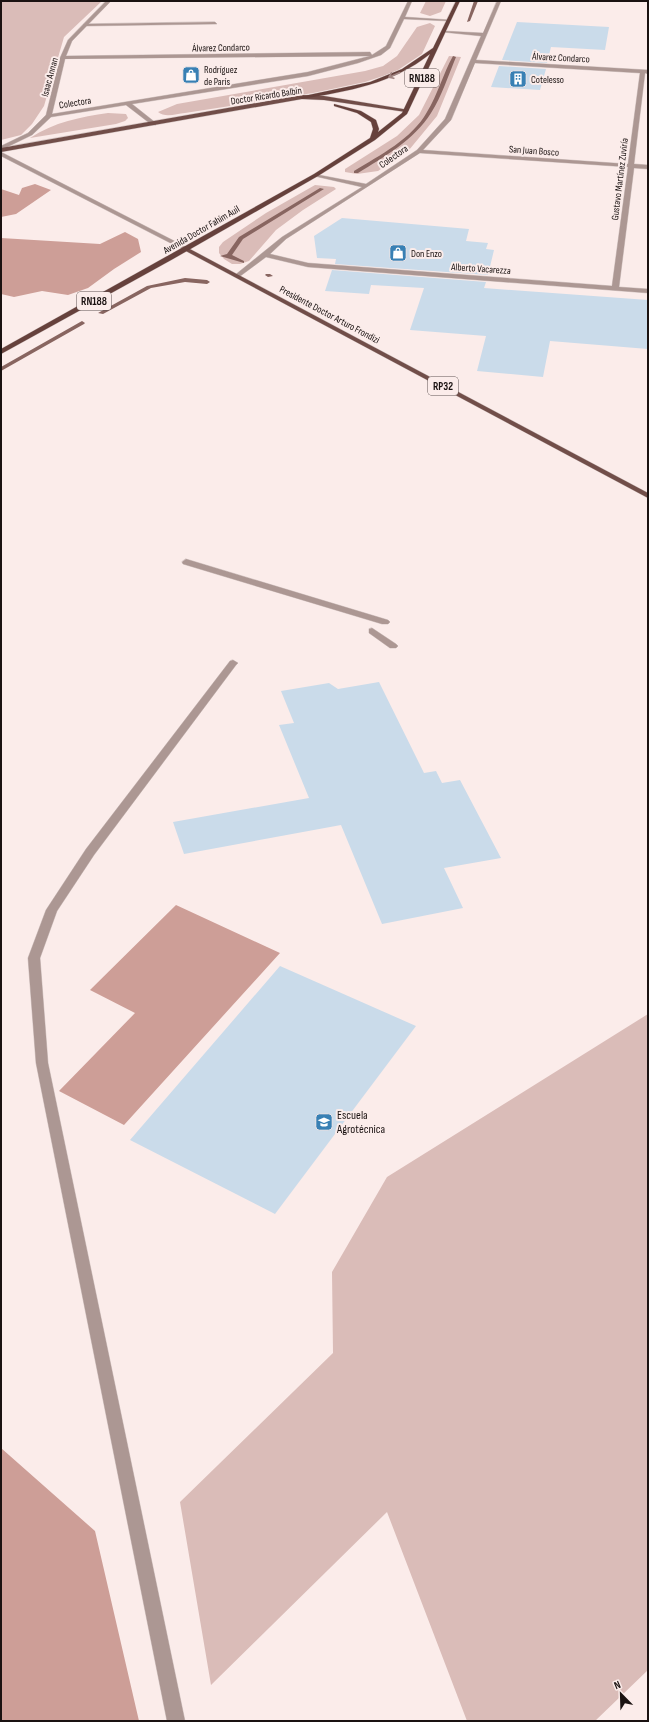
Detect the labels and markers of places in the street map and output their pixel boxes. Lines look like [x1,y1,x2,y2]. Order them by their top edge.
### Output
place label: Rodríguez de París [204,64,238,88]
shop icon: Rodríguez de París [181,65,201,85]
building icon: Cotelesso [508,69,528,89]
place label: Cotelesso [531,74,564,86]
shop icon: Don Enzo [388,243,408,263]
place label: Don Enzo [411,248,442,260]
place label: Escuela Agrotécnica [336,1108,385,1137]
school or university icon: Escuela Agrotécnica [314,1112,334,1132]

